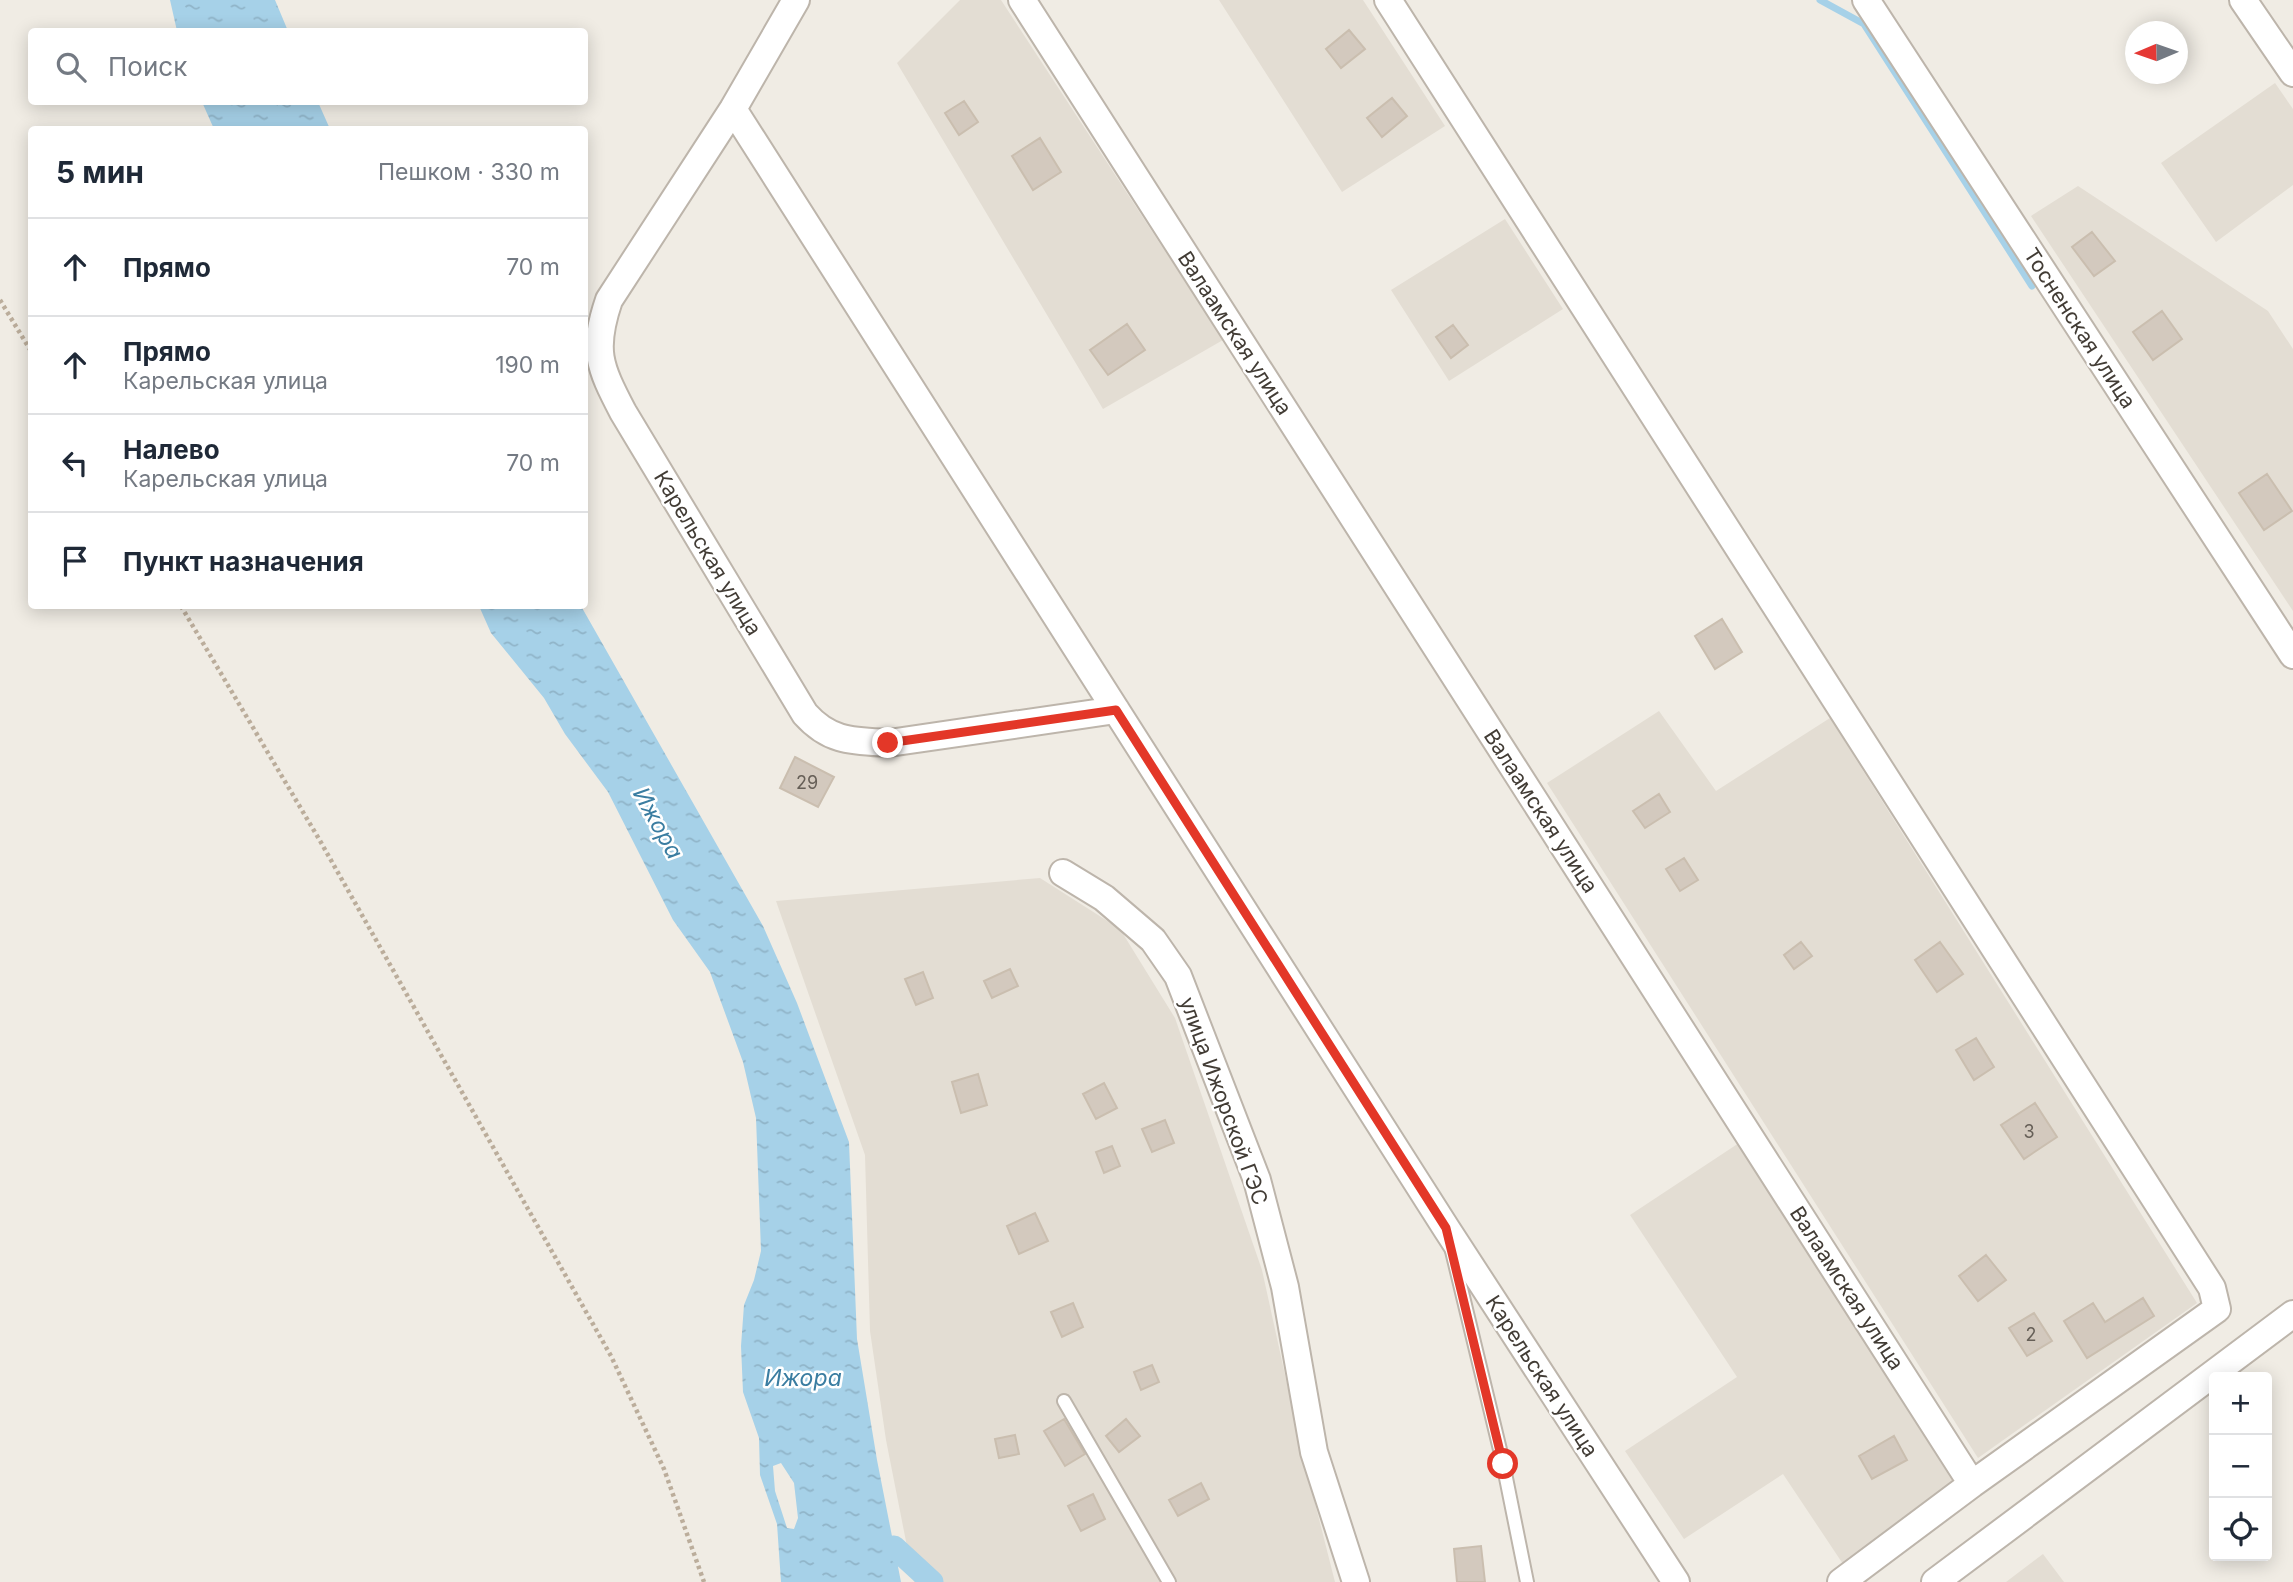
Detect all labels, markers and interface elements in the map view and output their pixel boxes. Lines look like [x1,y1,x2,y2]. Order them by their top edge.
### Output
north arrow [2125,21,2188,84]
search box [28,28,588,105]
icon: search [52,48,90,86]
text: Поиск [108,51,187,82]
text: 5 мин [56,154,144,190]
text: Пешком · 330 m [378,158,560,186]
street label: Тосненская улица [2019,243,2141,413]
street label: Валаамская улица [1173,247,1297,419]
icon: ahead [56,248,94,286]
text: Прямо [123,252,211,283]
text: 70 m [506,253,560,281]
text: Прямо [123,336,211,367]
icon: ahead [56,346,94,384]
text: 190 m [495,351,560,379]
text: Карельская улица [123,367,328,395]
text: Налево [123,434,220,465]
icon: left [56,444,94,482]
text: 70 m [506,449,560,477]
text: Карельская улица [123,465,328,493]
street label: Карельская улица [649,466,767,640]
icon: arrive [56,542,94,580]
text: Пункт назначения [123,546,364,577]
street label: Валаамская улица [1479,725,1603,897]
route end [872,727,903,758]
house number: 29 [796,772,818,793]
water label: Ижора [627,782,689,864]
street label: улица Ижорской ГЭС [1175,994,1273,1208]
house number: 3 [2023,1121,2035,1142]
street label: Валаамская улица [1785,1202,1909,1374]
street label: Карельская улица [1481,1291,1603,1461]
house number: 2 [2026,1324,2036,1345]
water label: Ижора [764,1364,842,1392]
map controls [2209,1372,2272,1561]
button: + [2209,1372,2272,1435]
button: − [2209,1435,2272,1498]
route start [1487,1448,1518,1479]
button: locate [2209,1498,2272,1561]

